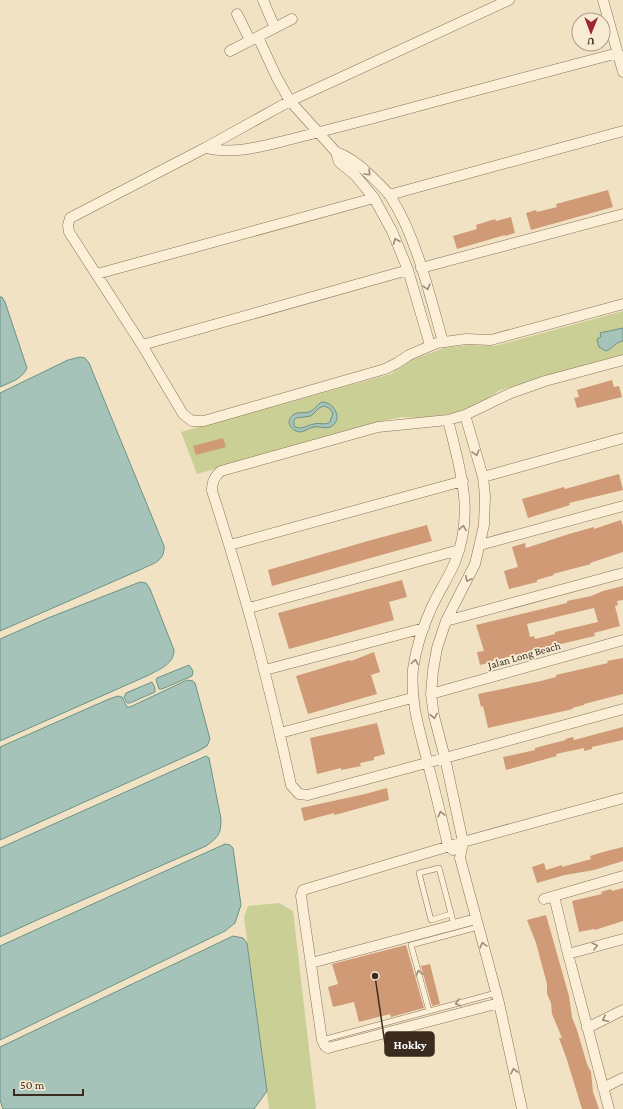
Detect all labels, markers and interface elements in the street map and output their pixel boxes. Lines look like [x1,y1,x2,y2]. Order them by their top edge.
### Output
north arrow [571,12,611,52]
text: U [586,36,595,48]
one-way arrow [363,168,371,176]
one-way arrow [393,238,401,245]
one-way arrow [422,283,431,290]
one-way arrow [471,449,480,456]
one-way arrow [458,525,467,531]
one-way arrow [465,575,472,582]
street label: Jalan Long Beach [485,639,562,672]
one-way arrow [410,659,418,665]
one-way arrow [430,713,438,719]
one-way arrow [437,811,446,818]
one-way arrow [479,941,488,948]
one-way arrow [592,943,598,951]
one-way arrow [415,970,424,977]
one-way arrow [455,998,462,1007]
one-way arrow [602,1014,609,1021]
callout: Hokky [385,1032,434,1056]
text: Hokky [393,1038,427,1052]
one-way arrow [510,1068,518,1074]
scale bar [14,1071,83,1097]
text: 50 m [20,1078,45,1092]

